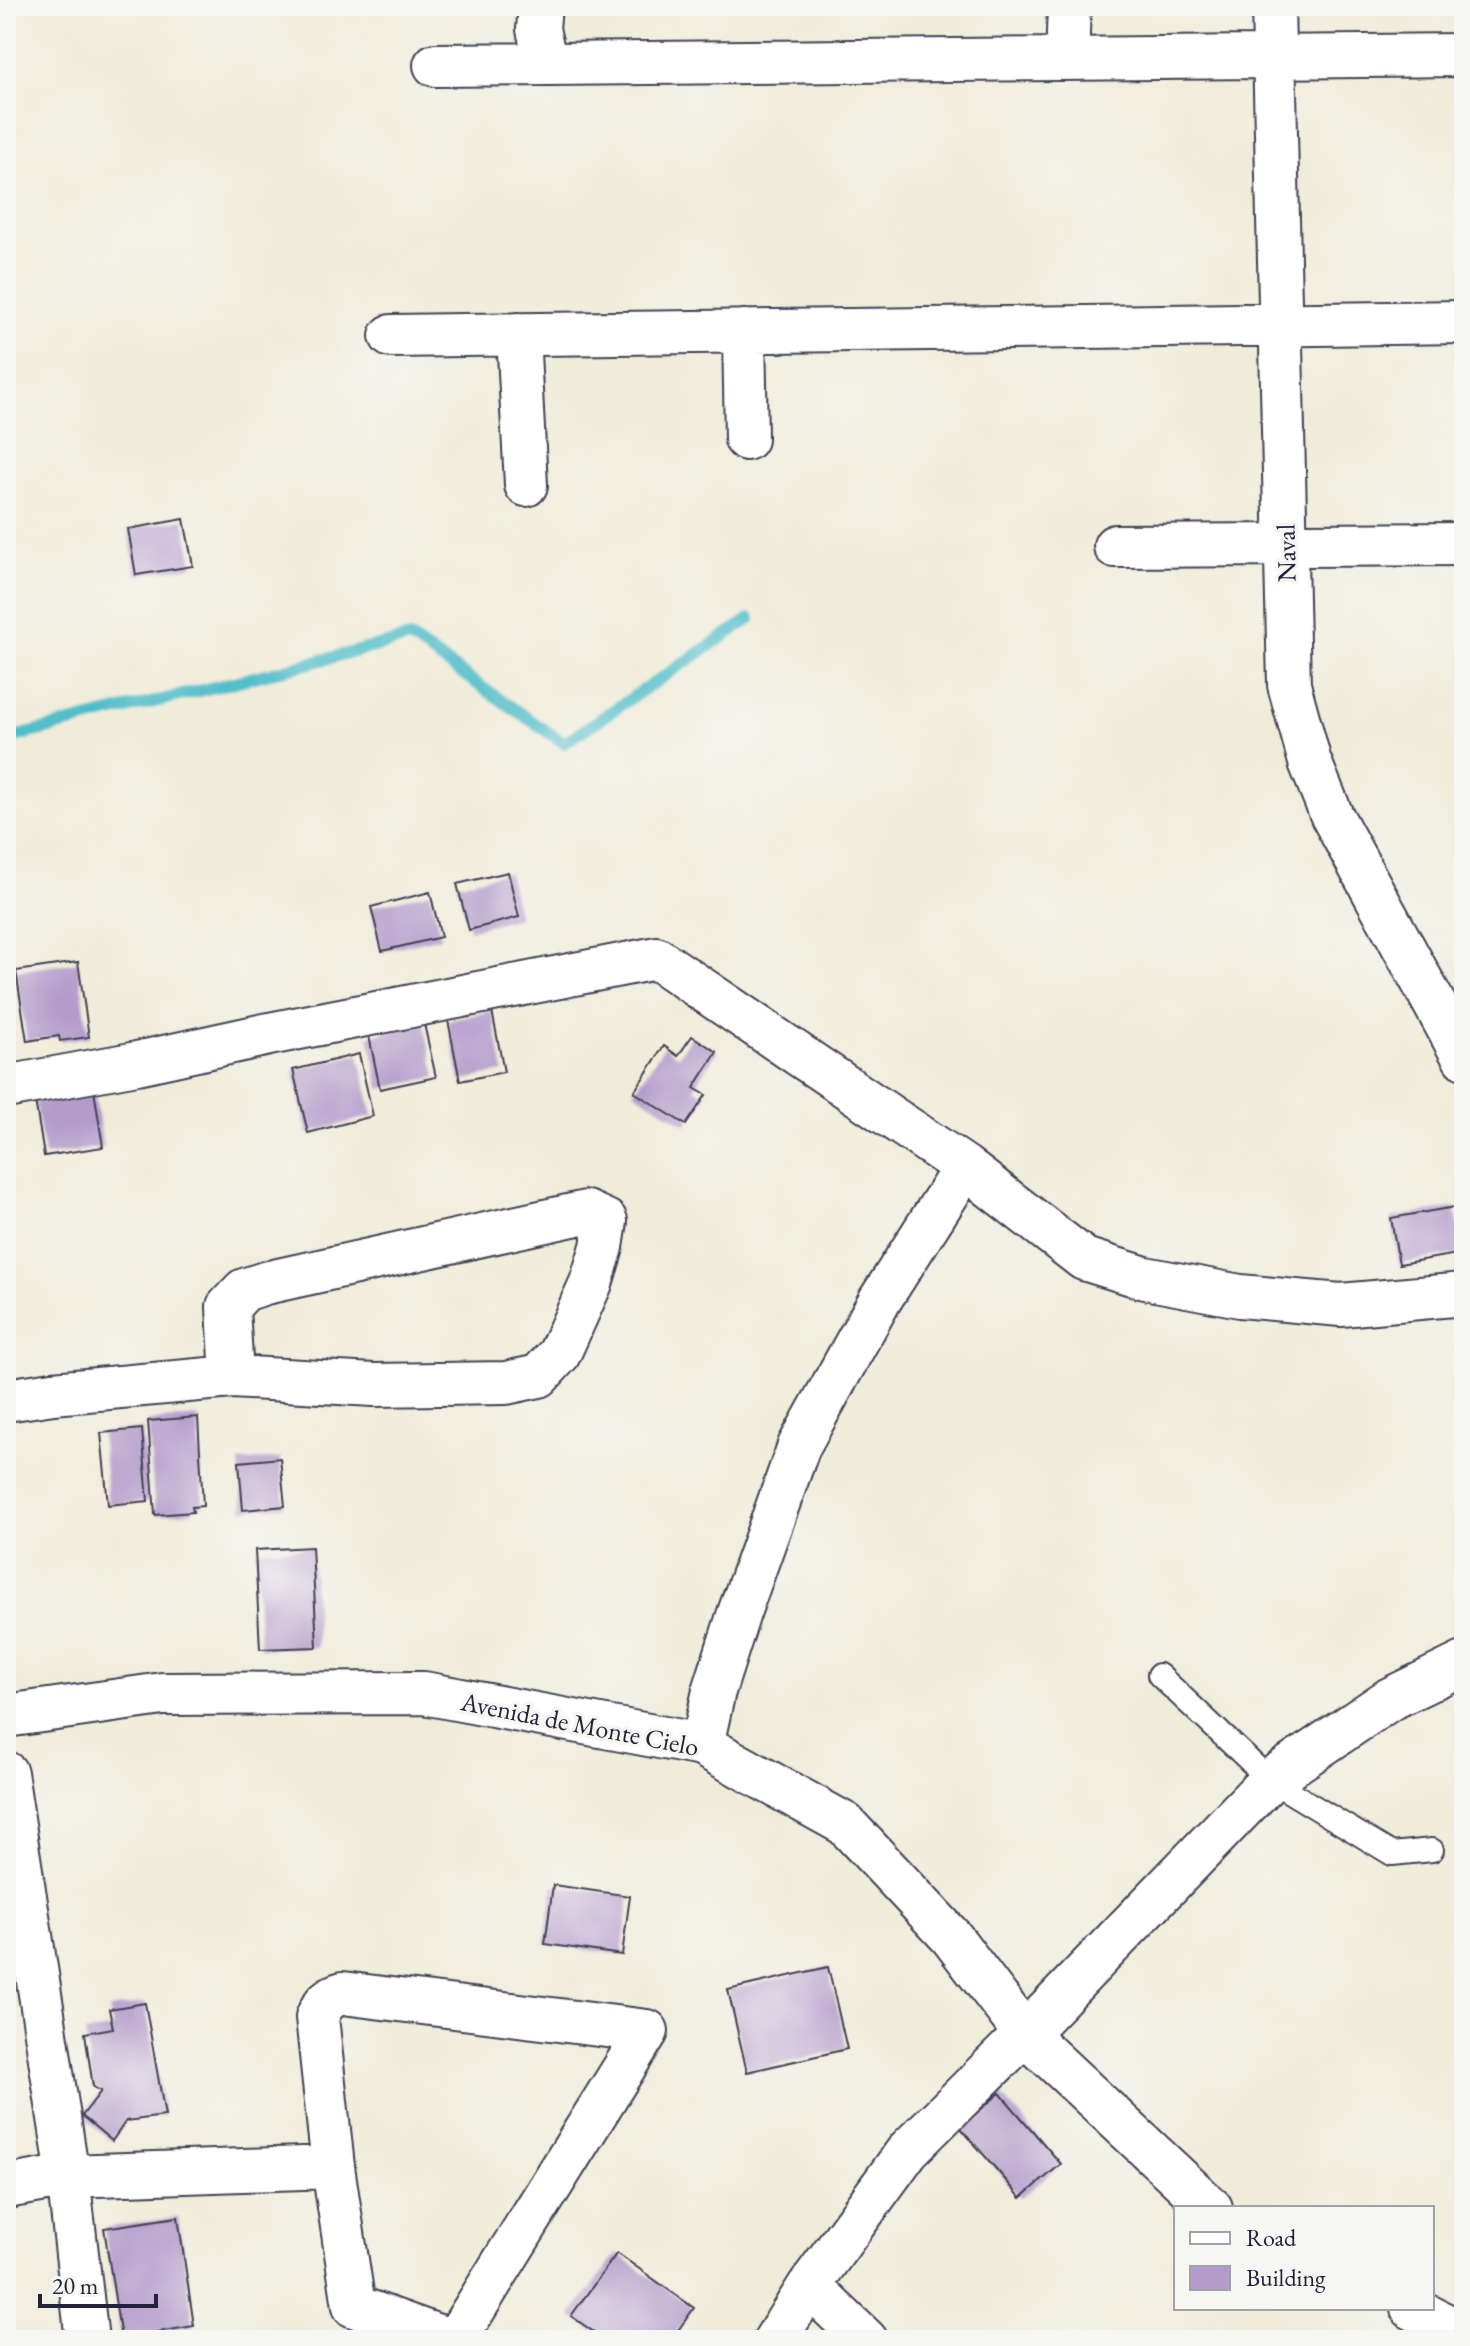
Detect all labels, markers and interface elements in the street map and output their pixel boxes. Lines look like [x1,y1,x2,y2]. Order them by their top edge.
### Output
street label: Naval [1268,524,1304,582]
street label: Avenida de Monte Cielo [457,1684,702,1764]
legend [1174,2206,1434,2310]
text: Road [1246,2222,1297,2253]
scale bar [40,2258,156,2308]
text: Building [1246,2262,1326,2293]
text: 20 m [52,2270,99,2301]

